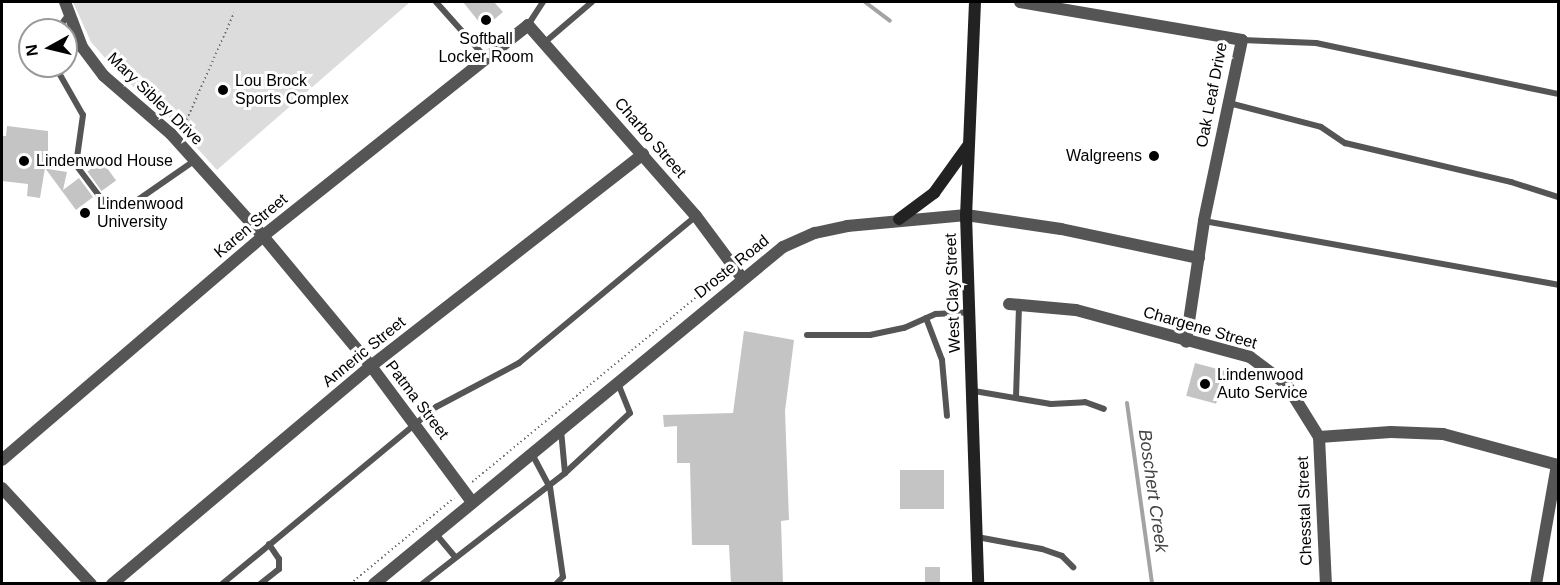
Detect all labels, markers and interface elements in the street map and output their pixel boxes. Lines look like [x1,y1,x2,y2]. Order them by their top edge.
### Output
marker: Softball Locker Room [479,13,493,27]
north arrow [18,18,78,78]
place label: Softball Locker Room [438,29,534,67]
street label: Oak Leaf Drive [1192,41,1232,149]
text: N [22,43,41,57]
street label: Mary Sibley Drive [103,49,207,149]
place label: Lou Brock Sports Complex [235,71,349,109]
marker: Lou Brock Sports Complex [216,83,230,97]
street label: Charbo Street [610,94,690,182]
place label: Walgreens [1066,146,1142,166]
marker: Walgreens [1147,149,1161,163]
place label: Lindenwood House [36,151,173,171]
marker: Lindenwood House [17,154,31,168]
street label: Karen Street [210,190,292,262]
place label: Lindenwood University [97,194,183,232]
marker: Lindenwood University [78,206,92,220]
street label: Droste Road [691,231,773,303]
street label: West Clay Street [941,233,965,353]
street label: Chargene Street [1141,303,1259,353]
street label: Anneric Street [319,313,409,391]
street label: Patma Street [381,357,453,443]
place label: Lindenwood Auto Service [1217,365,1308,403]
marker: Lindenwood Auto Service [1198,377,1212,391]
water label: Boschert Creek [1134,428,1172,554]
street label: Chesstal Street [1293,456,1317,566]

